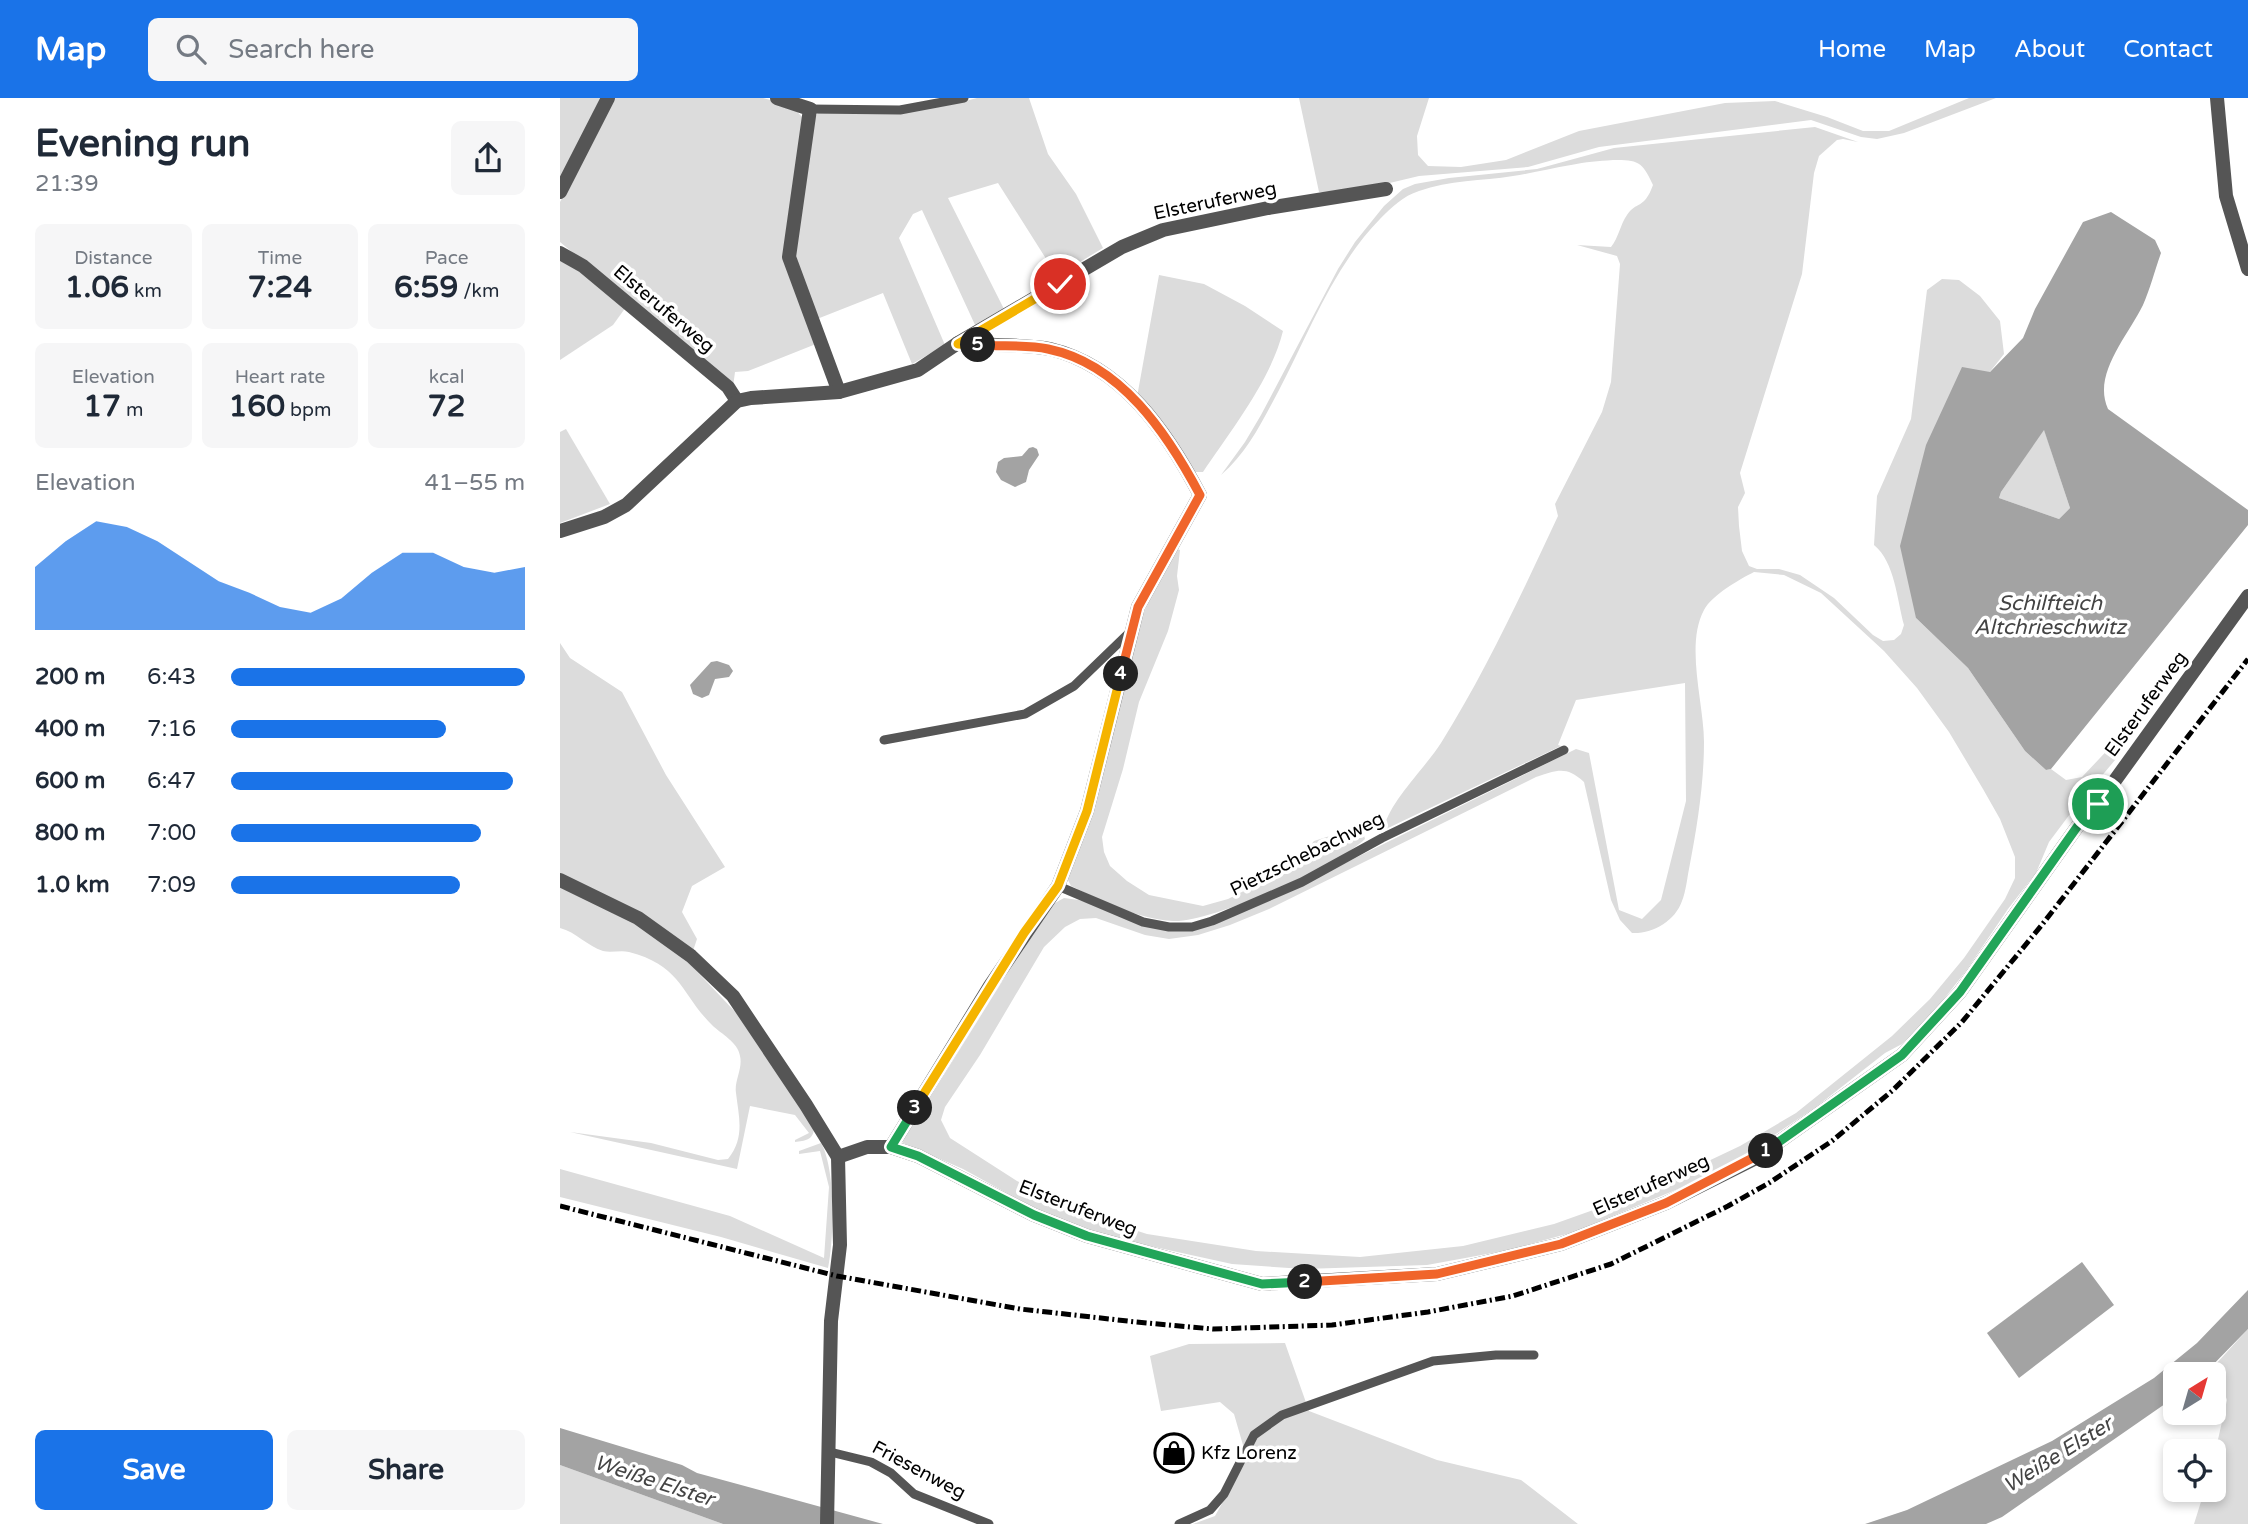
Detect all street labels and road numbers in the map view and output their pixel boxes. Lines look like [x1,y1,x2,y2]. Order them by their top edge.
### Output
street label: Elsteruferweg [1152,177,1278,225]
street label: Elsteruferweg [609,260,719,358]
street label: Elsteruferweg [2100,647,2192,761]
street label: Pietzschebachweg [1227,807,1387,901]
street label: Elsteruferweg [1589,1150,1713,1220]
street label: Elsteruferweg [1016,1175,1140,1241]
street label: Friesenweg [868,1436,970,1504]

